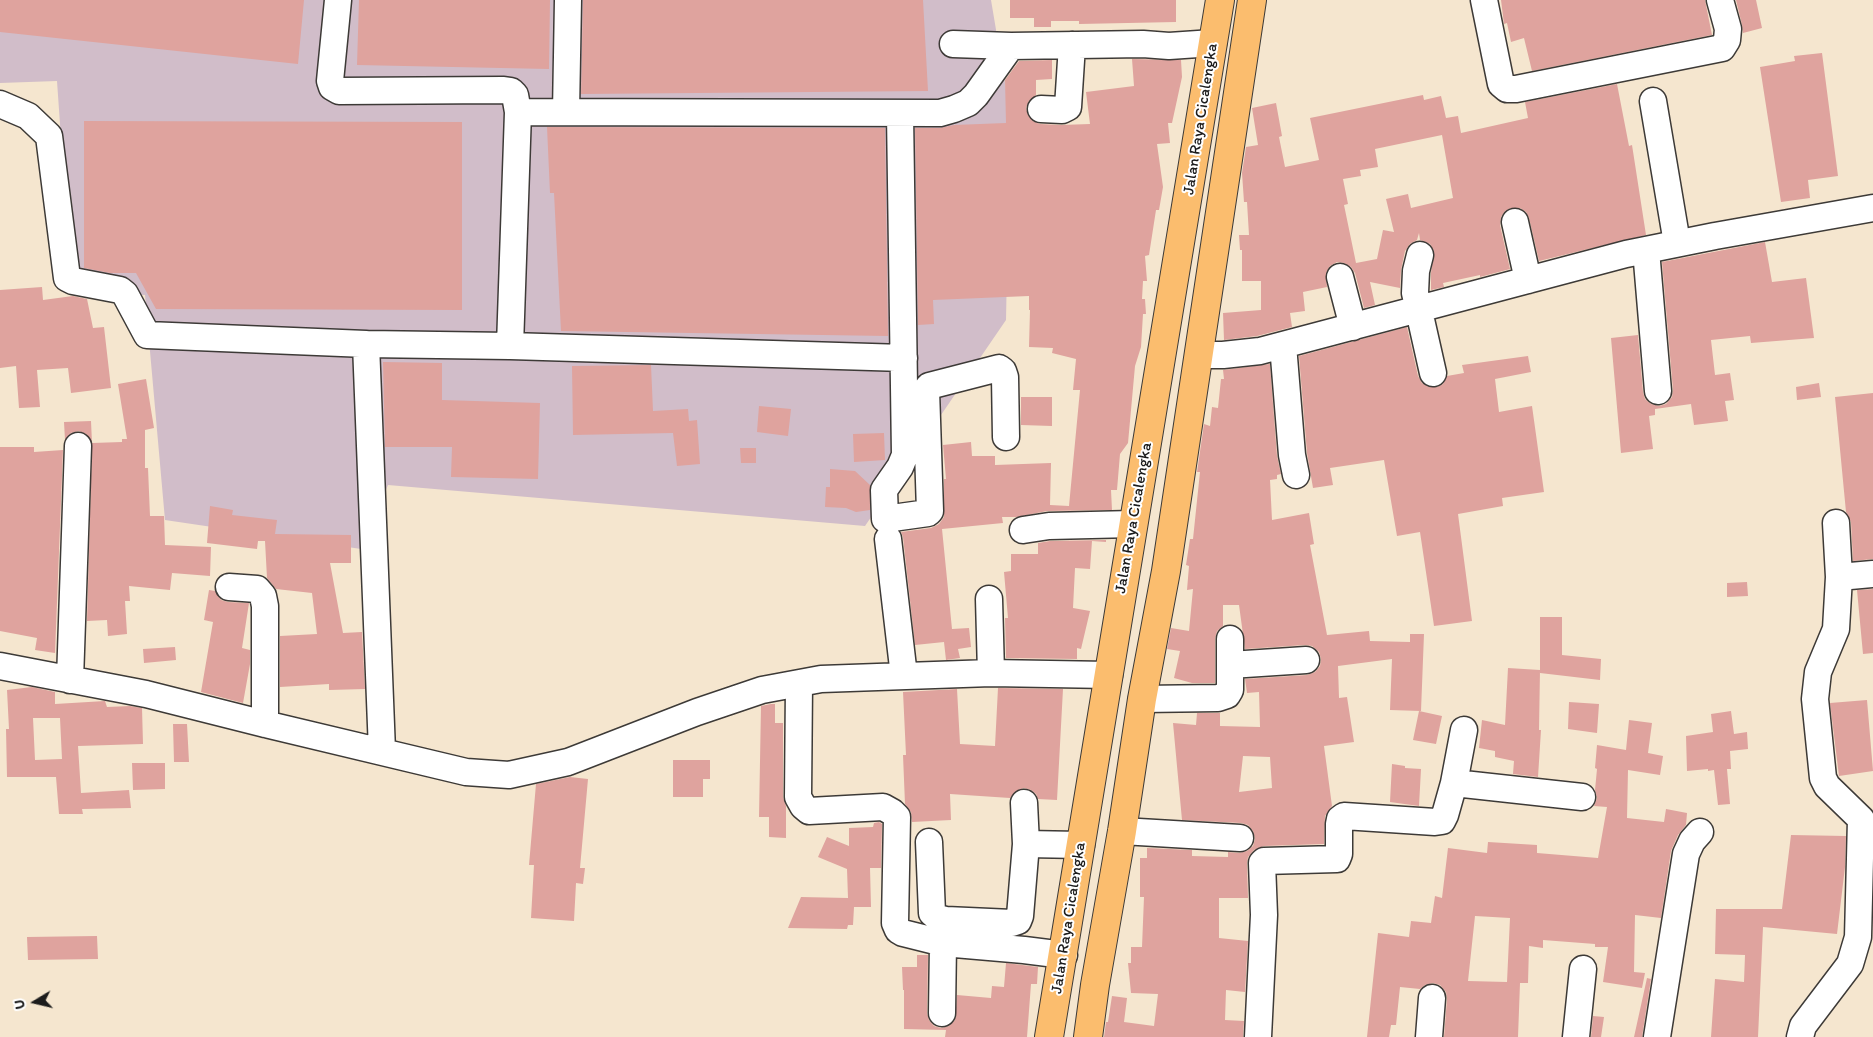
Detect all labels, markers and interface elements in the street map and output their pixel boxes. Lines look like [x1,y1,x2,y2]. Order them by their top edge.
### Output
street label: Jalan Raya Cicalengka [1180,42,1222,196]
street label: Jalan Raya Cicalengka [1111,441,1157,595]
street label: Jalan Raya Cicalengka [1048,841,1090,995]
north arrow [10,977,60,1027]
text: U [11,999,29,1010]

